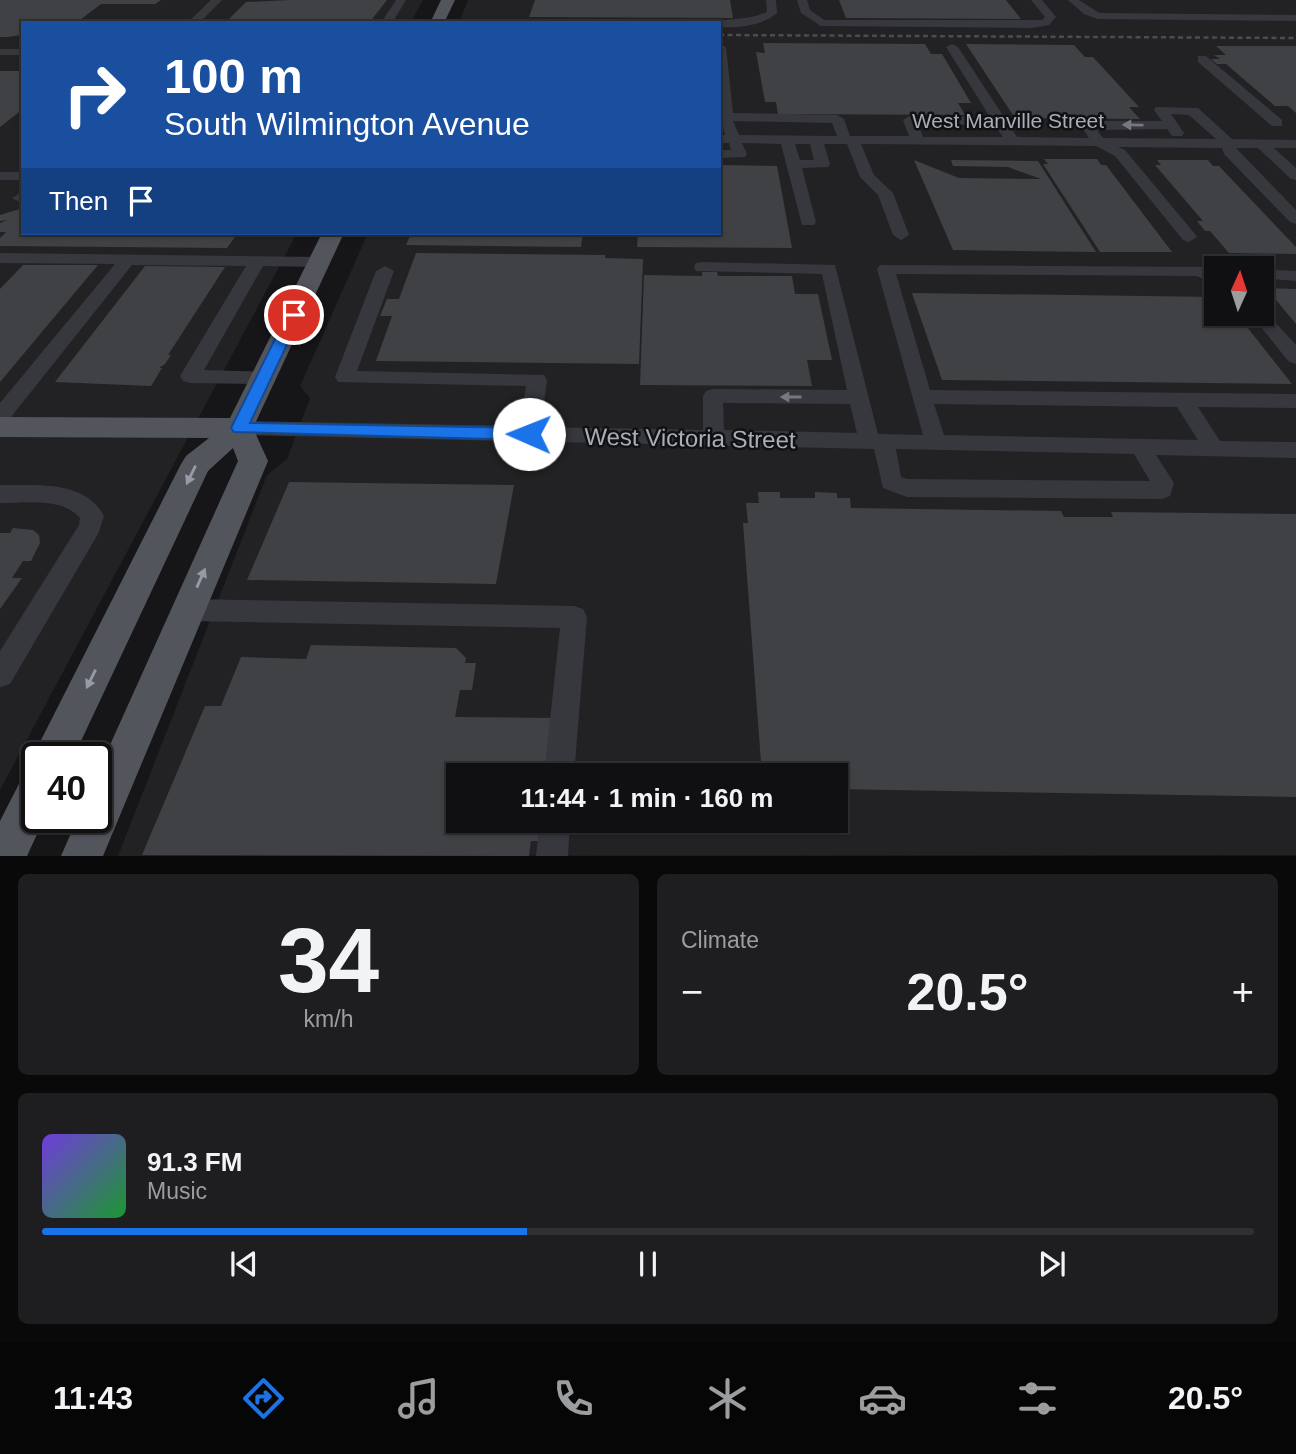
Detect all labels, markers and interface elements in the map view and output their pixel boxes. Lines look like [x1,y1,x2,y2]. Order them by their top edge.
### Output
icon: right [49,49,140,140]
text: 100 m [164,49,303,103]
text: South Wilmington Avenue [164,106,530,142]
street label: West Manville Street [912,109,1104,132]
one-way arrow [1122,119,1144,131]
icon: arrive [122,182,160,220]
text: Then [49,186,108,216]
north arrow [1204,256,1274,326]
map controls [1204,256,1274,326]
pin [264,285,324,345]
icon: arrive [275,296,313,334]
one-way arrow [780,391,802,403]
position arrow [492,397,566,471]
street label: West Victoria Street [584,423,796,453]
one-way arrow [186,465,197,485]
one-way arrow [195,568,207,588]
one-way arrow [85,669,97,689]
speed limit sign: 40 [21,742,112,833]
text: 11:44 · 1 min · 160 m [521,783,773,813]
text: 34 [278,910,379,1011]
text: Climate [681,927,759,953]
text: 20.5° [906,963,1029,1021]
text: − [681,971,703,1013]
text: + [1232,971,1254,1013]
text: km/h [304,1006,353,1032]
text: 91.3 FM [147,1147,242,1177]
text: Music [147,1178,207,1204]
icon: previous [225,1245,263,1283]
icon: pause [629,1245,667,1283]
icon: next [1033,1245,1071,1283]
icon: directions [239,1374,288,1423]
icon: music [394,1374,443,1423]
icon: phone [549,1374,598,1423]
icon: climate [703,1374,752,1423]
icon: car [858,1374,907,1423]
icon: filters [1013,1374,1062,1423]
text: 11:43 [53,1380,133,1416]
text: 20.5° [1168,1380,1243,1416]

